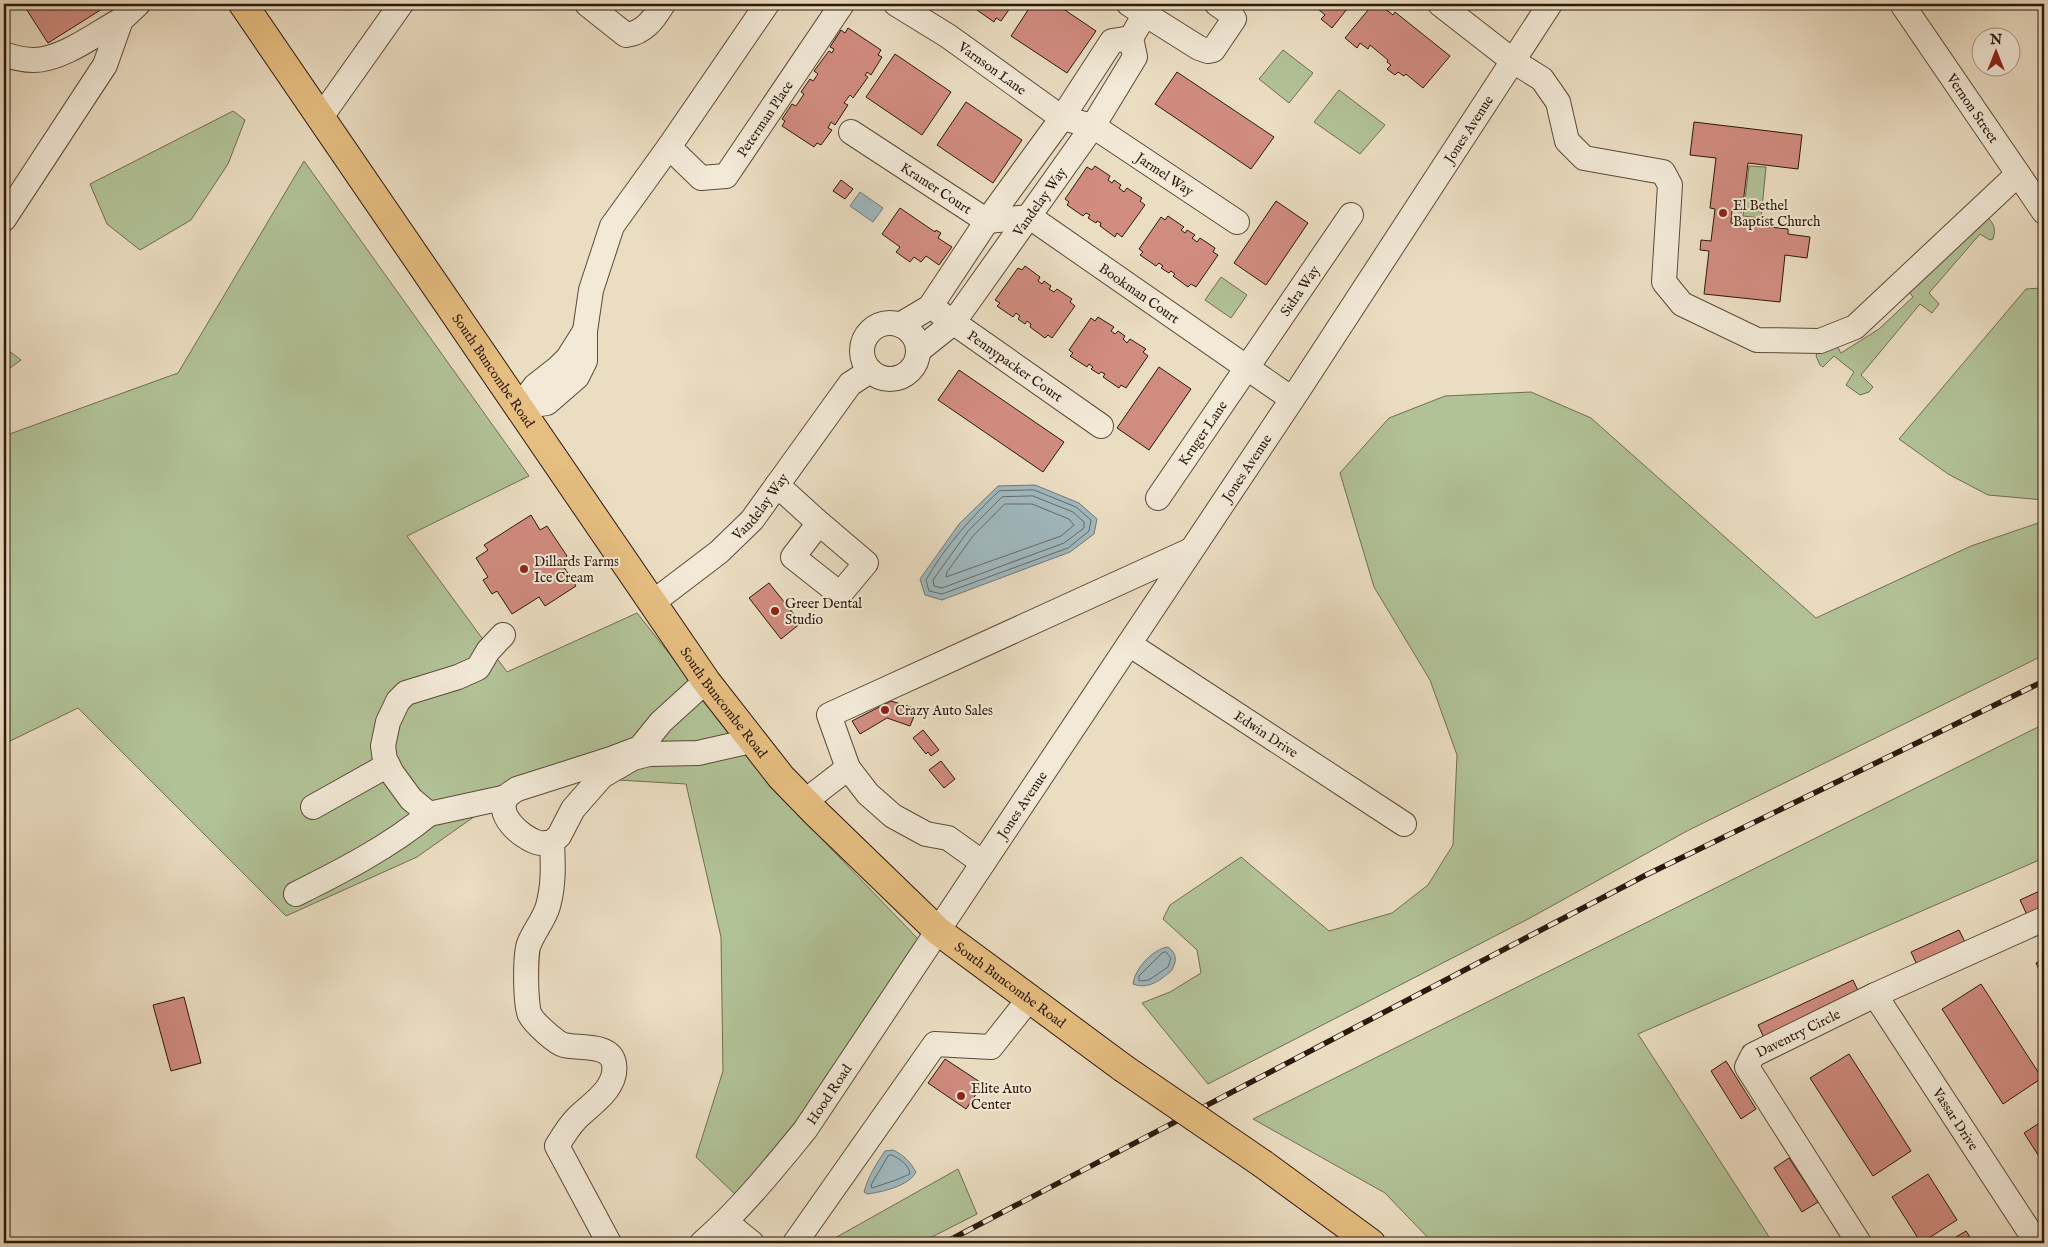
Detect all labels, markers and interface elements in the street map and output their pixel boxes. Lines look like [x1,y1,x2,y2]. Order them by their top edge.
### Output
north arrow [1970,28,2020,78]
text: N [1989,31,2002,49]
street label: Varnson Lane [954,38,1030,100]
street label: Vernon Street [1942,70,2002,147]
street label: Peterman Place [733,77,798,161]
street label: Jones Avenue [1440,92,1498,169]
street label: Jarmel Way [1130,148,1197,201]
street label: Kramer Court [897,159,975,219]
street label: Vandelay Way [1009,164,1071,241]
place label: El Bethel Baptist Church [1733,197,1821,231]
marker: El Bethel Baptist Church [1717,207,1729,219]
street label: Bookman Court [1095,260,1183,328]
street label: Sidra Way [1276,262,1324,320]
street label: South Buncombe Road [447,311,538,432]
street label: Pennypacker Court [963,327,1066,406]
street label: Kruger Lane [1175,397,1232,469]
street label: Jones Avenue [1217,431,1277,507]
street label: Vandelay Way [728,470,793,545]
place label: Dillards Farms Ice Cream [534,553,619,587]
marker: Dillards Farms Ice Cream [518,563,530,575]
place label: Greer Dental Studio [785,595,862,629]
marker: Greer Dental Studio [769,605,781,617]
street label: South Buncombe Road [676,644,771,762]
place label: Crazy Auto Sales [895,702,993,720]
marker: Crazy Auto Sales [879,704,891,716]
street label: Edwin Drive [1230,707,1302,763]
street label: Jones Avenue [993,768,1052,844]
street label: South Buncombe Road [950,938,1070,1033]
street label: Daventry Circle [1753,1005,1844,1062]
street label: Hood Road [803,1061,857,1129]
place label: Elite Auto Center [971,1080,1032,1114]
street label: Vassar Drive [1928,1084,1982,1155]
marker: Elite Auto Center [955,1090,967,1102]

